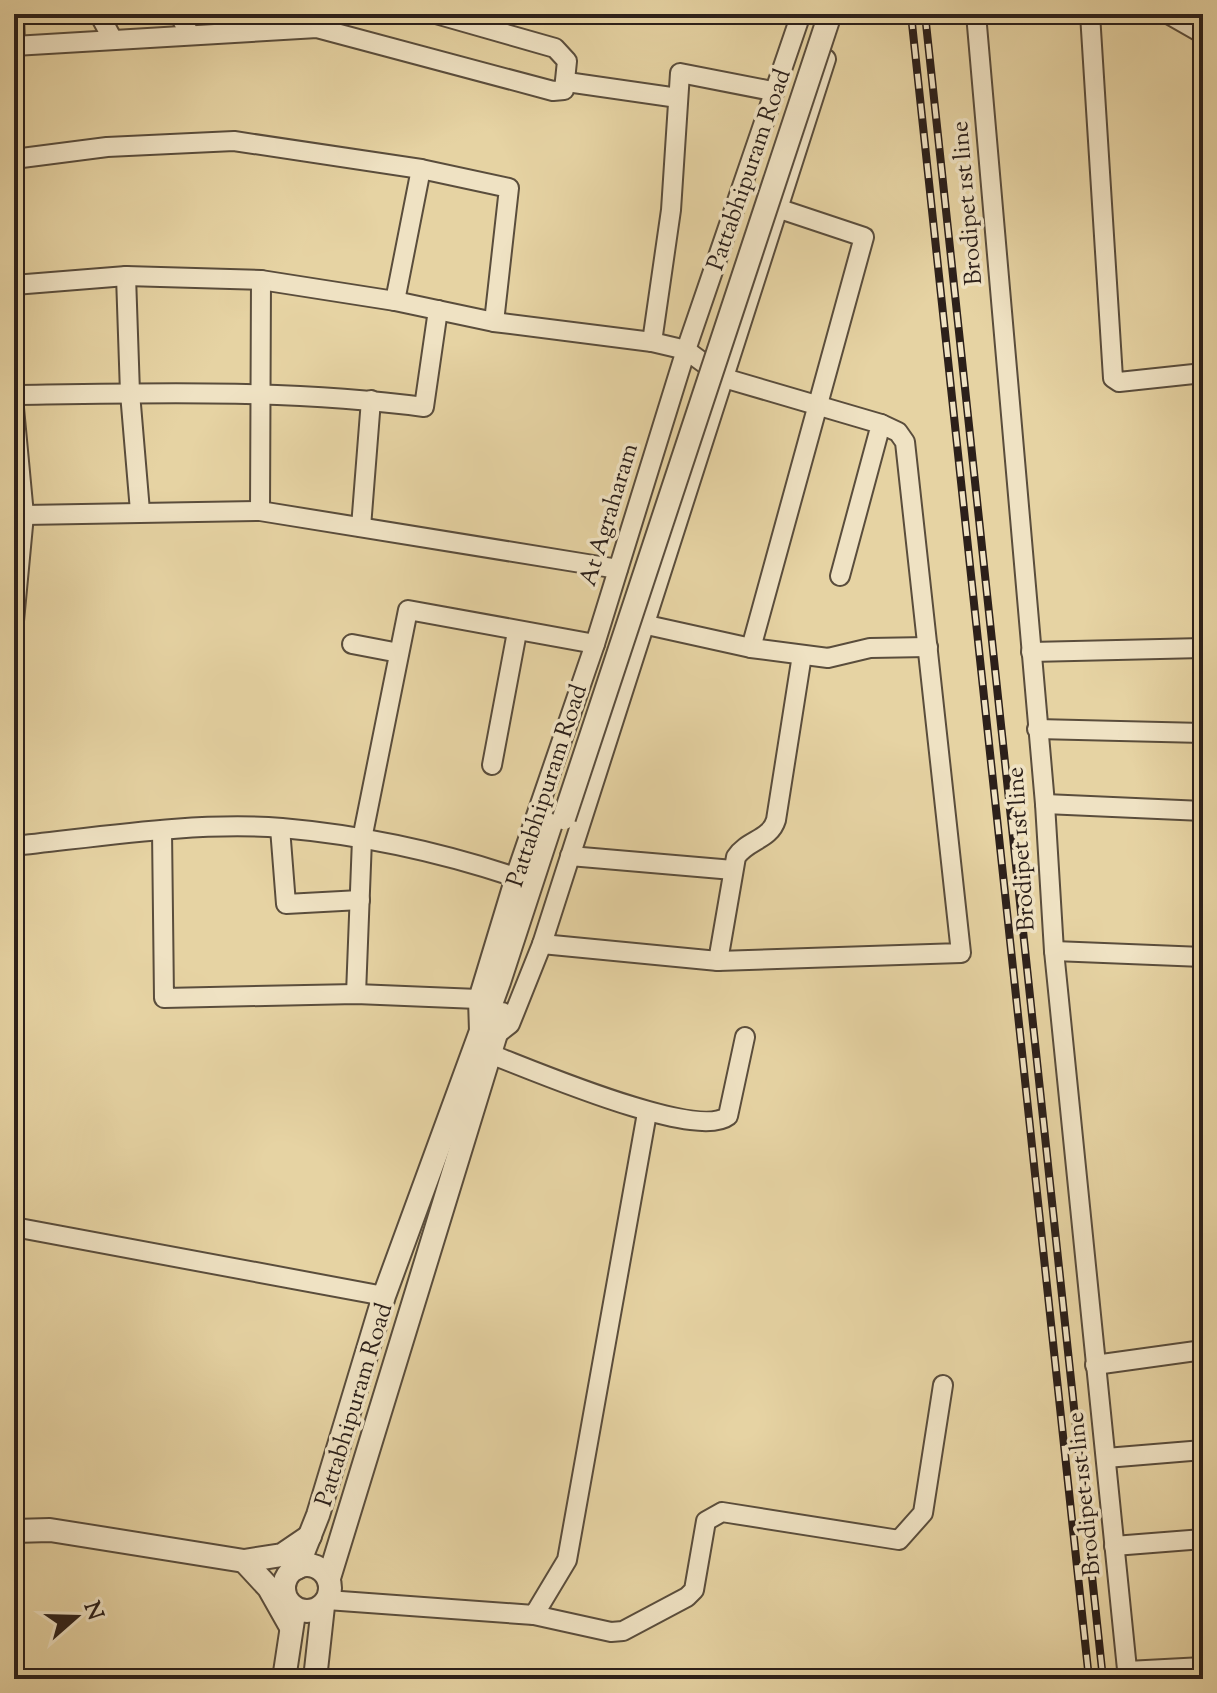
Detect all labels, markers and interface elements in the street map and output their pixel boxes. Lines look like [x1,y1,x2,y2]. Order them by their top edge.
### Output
street label: Pattabhipuram Road [700,64,801,275]
street label: Brodipet 1st line [944,119,992,287]
street label: At Agraharam [572,439,648,591]
street label: Pattabhipuram Road [499,680,597,892]
street label: Brodipet 1st line [999,766,1045,932]
street label: Pattabhipuram Road [308,1299,402,1511]
street label: Brodipet 1st line [1059,1410,1111,1578]
north arrow [36,1577,116,1657]
text: N [74,1597,110,1625]

